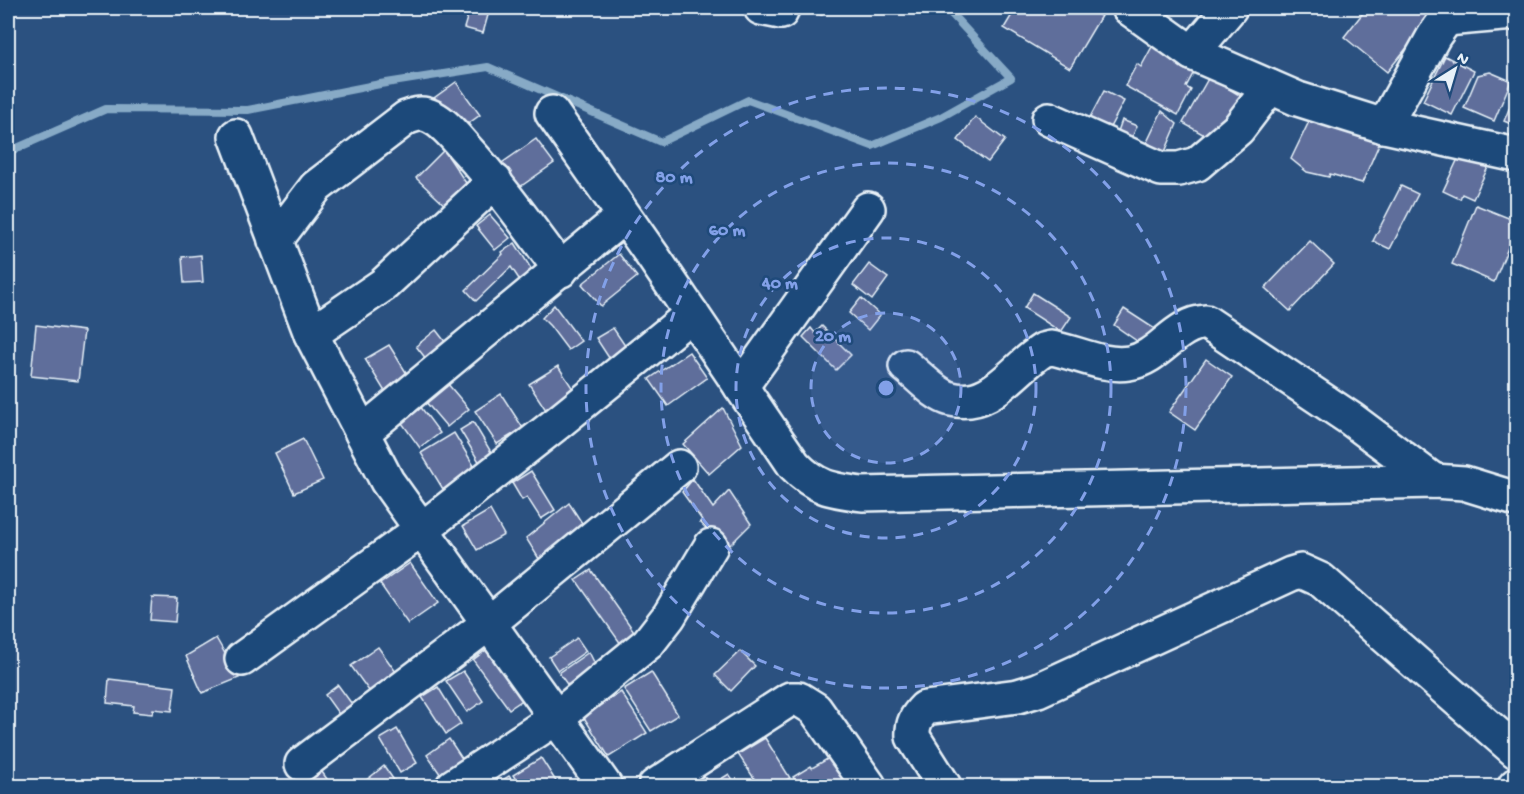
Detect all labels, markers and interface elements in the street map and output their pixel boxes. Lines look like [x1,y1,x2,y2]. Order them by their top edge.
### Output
north arrow [1425,39,1485,99]
text: N [1452,49,1472,71]
text: 80 m [655,168,693,189]
text: 60 m [709,221,745,242]
text: 40 m [761,274,798,295]
text: 20 m [815,327,851,348]
centre of rings [876,378,896,398]

